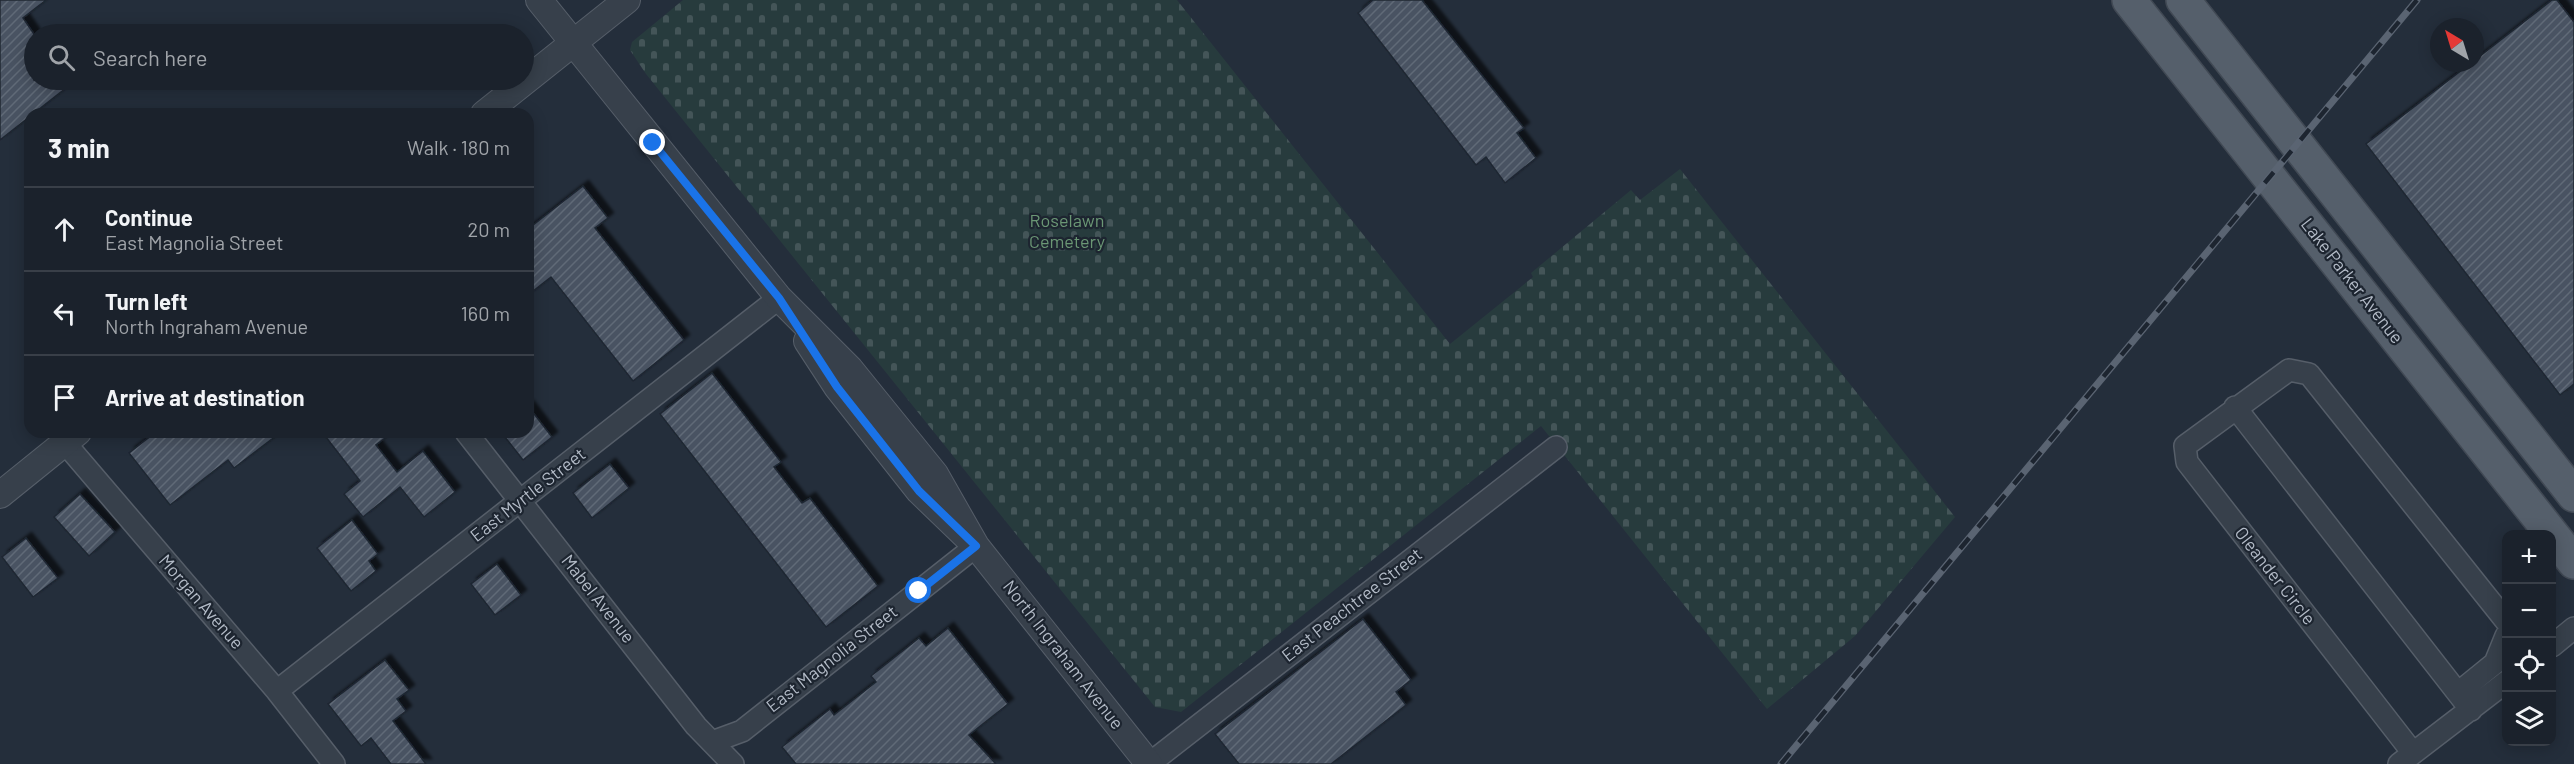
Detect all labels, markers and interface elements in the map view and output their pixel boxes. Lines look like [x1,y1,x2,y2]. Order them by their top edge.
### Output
north arrow [2430,18,2484,72]
search box [24,24,534,90]
icon: search [45,41,78,74]
text: Search here [93,44,207,70]
route end [639,129,665,155]
text: 3 min [48,132,110,163]
text: Walk · 180 m [407,135,510,159]
text: Continue [105,204,193,230]
park label: Roselawn Cemetery [1029,209,1105,252]
icon: ahead [48,213,81,246]
street label: Lake Parker Avenue [2297,213,2409,348]
text: 20 m [467,217,510,241]
text: East Magnolia Street [105,230,283,254]
text: Turn left [105,288,188,314]
icon: left [48,297,81,330]
text: 160 m [461,301,510,325]
text: North Ingraham Avenue [105,314,308,338]
icon: arrive [48,381,81,414]
text: Arrive at destination [105,384,304,410]
street label: East Myrtle Street [465,442,589,546]
street label: Oleander Circle [2231,522,2321,629]
map controls [2502,530,2556,746]
button: + [2502,530,2556,584]
street label: East Peachtree Street [1277,543,1426,666]
street label: Morgan Avenue [155,549,249,653]
street label: Mabel Avenue [557,550,640,647]
street label: North Ingraham Avenue [999,576,1129,733]
route start [905,577,931,603]
button: − [2502,584,2556,638]
street label: East Magnolia Street [761,600,901,716]
button: locate [2502,638,2556,692]
button: layers [2502,692,2556,746]

